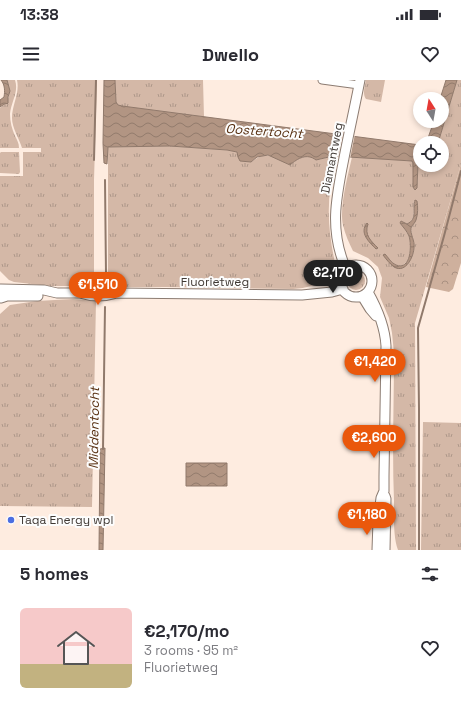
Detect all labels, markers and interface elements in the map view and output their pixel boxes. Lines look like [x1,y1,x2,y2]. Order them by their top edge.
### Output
text: 13:38 [20,5,59,24]
icon: menu [20,43,42,65]
text: Dwello [202,43,259,66]
icon: heart [419,43,441,65]
north arrow [413,92,449,128]
map controls [413,92,449,172]
water label: Oostertocht [225,120,304,142]
street label: Diamantweg [317,121,347,195]
button: locate [413,136,449,172]
pin: €2,170 [300,260,366,294]
text: €2,170 [312,264,354,281]
pin: €1,510 [65,272,131,306]
street label: Fluorietweg [181,274,249,290]
text: €1,510 [78,276,118,293]
pin: €1,420 [342,349,408,383]
text: €1,420 [354,353,396,370]
water label: Middentocht [85,386,103,469]
pin: €2,600 [341,425,407,459]
text: €2,600 [351,429,397,446]
pin: €1,180 [334,502,400,536]
text: €1,180 [347,506,387,523]
place label: Taqa Energy wpl [19,512,113,528]
marker: Taqa Energy wpl [6,515,16,525]
text: 5 homes [20,563,89,585]
icon: filters [419,563,441,585]
text: €2,170/mo [144,620,229,642]
icon: home [52,624,100,672]
icon: heart [419,637,441,659]
text: 3 rooms · 95 m² [144,642,238,659]
text: Fluorietweg [144,659,218,676]

